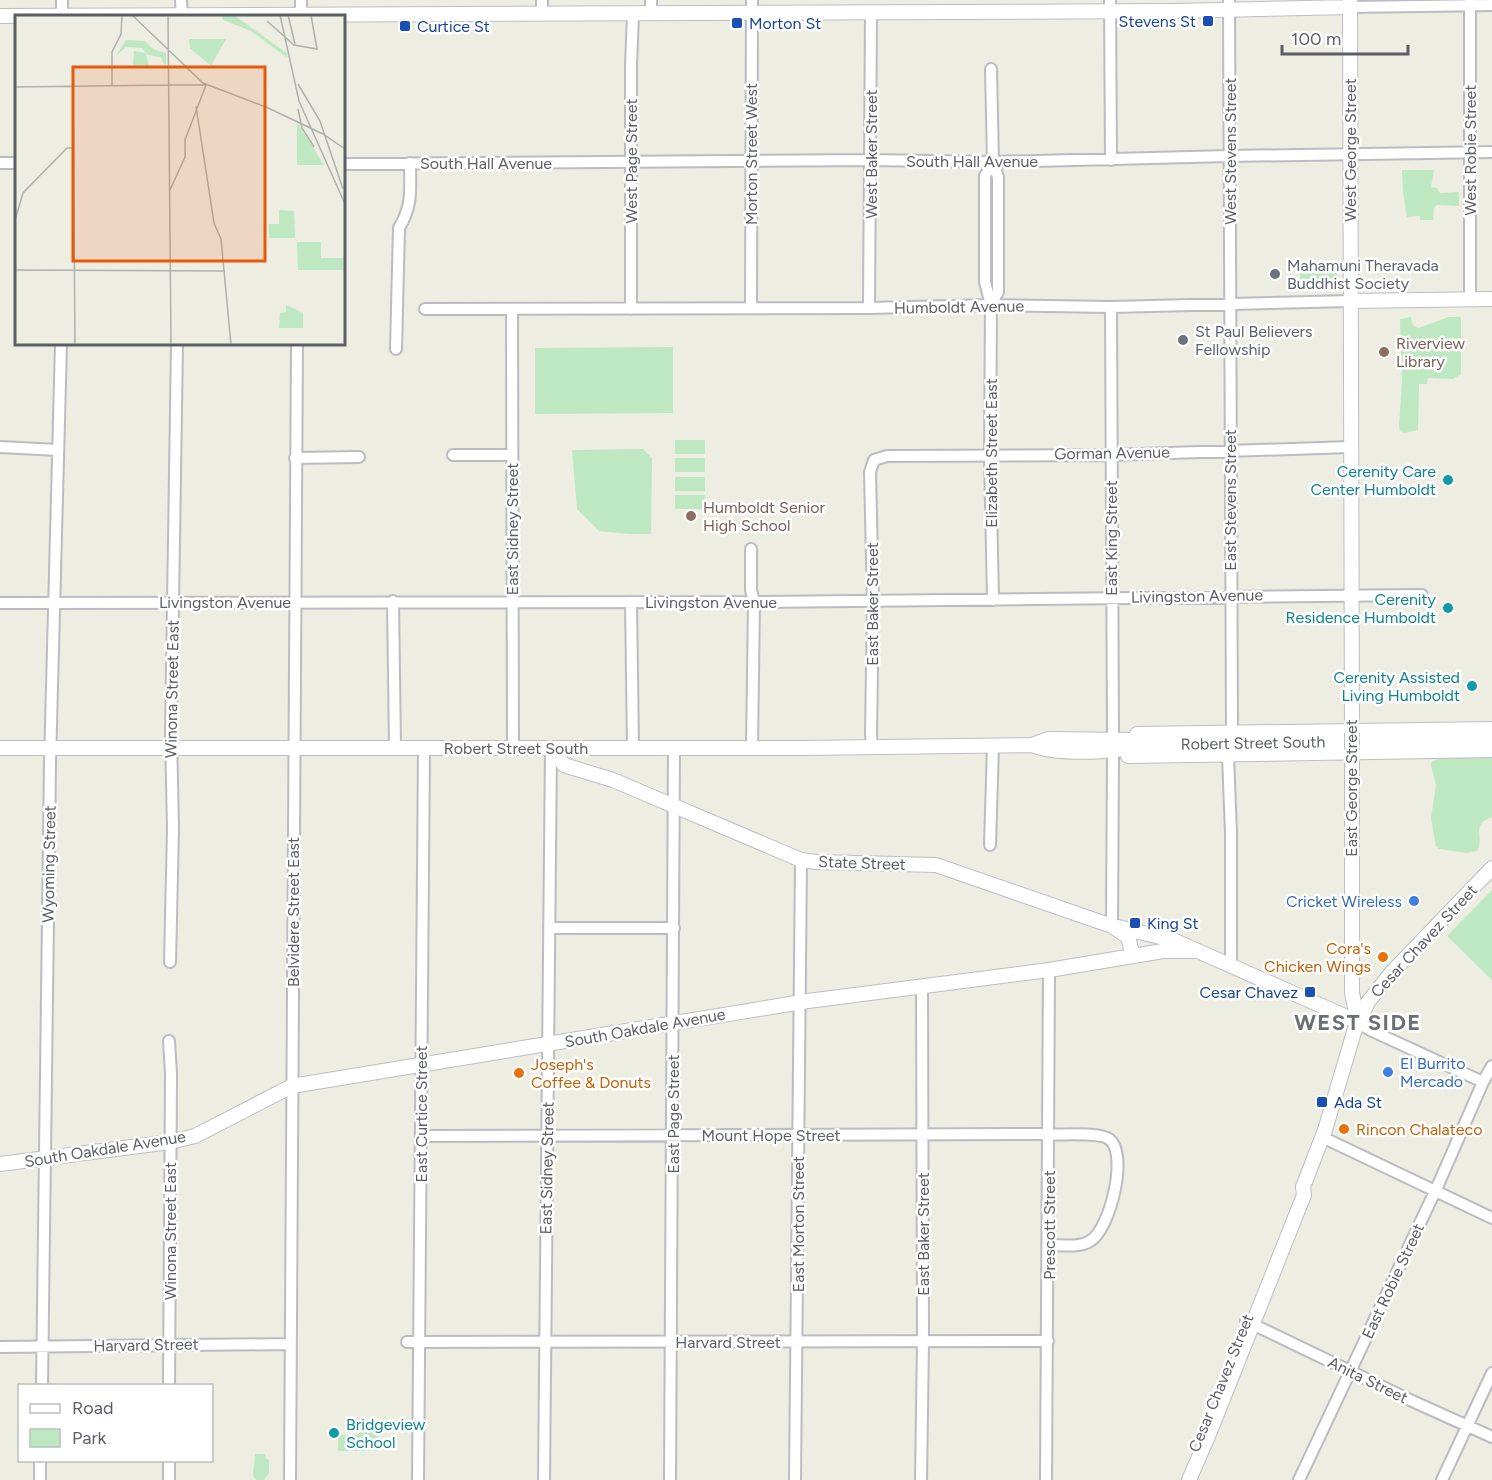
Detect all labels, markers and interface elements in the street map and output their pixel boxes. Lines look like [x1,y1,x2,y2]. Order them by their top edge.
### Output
place label: Stevens St [1119,12,1196,31]
place label: Morton St [749,14,821,33]
marker: Stevens St [1201,14,1215,28]
inset map [15,15,345,345]
marker: Morton St [730,16,744,30]
place label: Curtice St [417,17,490,36]
scale bar [1282,18,1408,56]
marker: Curtice St [398,19,412,33]
text: 100 m [1291,28,1341,50]
street label: West Stevens Street [1221,77,1240,225]
street label: West George Street [1341,78,1360,222]
street label: Morton Street West [742,83,761,225]
street label: West Robie Street [1461,85,1480,215]
street label: West Baker Street [862,89,881,219]
street label: West Page Street [622,98,641,224]
street label: South Hall Avenue [906,152,1038,171]
street label: South Hall Avenue [420,154,552,173]
place label: Mahamuni Theravada Buddhist Society [1287,256,1439,293]
marker: Mahamuni Theravada Buddhist Society [1268,267,1282,281]
street label: Humboldt Avenue [894,296,1025,318]
place label: St Paul Believers Fellowship [1195,322,1313,359]
marker: St Paul Believers Fellowship [1176,333,1190,347]
place label: Riverview Library [1396,334,1466,371]
marker: Riverview Library [1377,345,1391,359]
street label: Elizabeth Street East [982,378,1001,528]
street label: East Stevens Street [1221,429,1240,571]
street label: Gorman Avenue [1054,442,1170,464]
place label: Cerenity Care Center Humboldt [1311,462,1436,499]
street label: East Sidney Street [503,463,522,595]
marker: Cerenity Care Center Humboldt [1441,473,1455,487]
street label: East King Street [1102,480,1121,596]
place label: Humboldt Senior High School [703,498,826,535]
marker: Humboldt Senior High School [684,509,698,523]
street label: East Baker Street [863,542,882,666]
street label: Livingston Avenue [1131,585,1263,607]
place label: Cerenity Residence Humboldt [1286,590,1437,627]
street label: Livingston Avenue [159,593,291,612]
street label: Livingston Avenue [645,593,777,612]
marker: Cerenity Residence Humboldt [1441,601,1455,615]
street label: Winona Street East [161,620,183,758]
place label: Cerenity Assisted Living Humboldt [1334,668,1460,705]
marker: Cerenity Assisted Living Humboldt [1465,679,1479,693]
street label: East George Street [1342,719,1361,857]
street label: Robert Street South [1181,732,1326,754]
street label: Robert Street South [444,739,588,758]
street label: Wyoming Street [38,805,60,923]
street label: Belvidere Street East [284,837,303,987]
street label: State Street [818,852,906,874]
street label: Cesar Chavez Street [1367,881,1481,1001]
place label: Cricket Wireless [1286,892,1402,911]
marker: Cricket Wireless [1407,894,1421,908]
place label: King St [1147,914,1199,933]
marker: King St [1128,916,1142,930]
place label: Cora's Chicken Wings [1264,939,1371,976]
marker: Cora's Chicken Wings [1376,950,1390,964]
place label: Cesar Chavez [1200,983,1298,1002]
marker: Cesar Chavez [1303,985,1317,999]
street label: South Oakdale Avenue [563,1004,727,1052]
district label: WEST SIDE [1294,1009,1422,1036]
street label: East Curtice Street [412,1046,431,1182]
street label: East Page Street [664,1054,683,1174]
place label: El Burrito Mercado [1400,1054,1465,1091]
place label: Joseph's Coffee & Donuts [531,1055,651,1092]
marker: El Burrito Mercado [1381,1065,1395,1079]
marker: Joseph's Coffee & Donuts [512,1066,526,1080]
place label: Ada St [1334,1093,1382,1112]
marker: Ada St [1315,1095,1329,1109]
street label: East Sidney Street [536,1102,558,1234]
place label: Rincon Chalateco [1356,1120,1482,1139]
marker: Rincon Chalateco [1337,1122,1351,1136]
street label: Mount Hope Street [702,1126,840,1145]
street label: South Oakdale Avenue [23,1127,187,1171]
street label: East Morton Street [789,1156,808,1292]
street label: Winona Street East [161,1162,180,1300]
street label: Prescott Street [1040,1170,1059,1280]
street label: East Baker Street [914,1172,933,1296]
street label: East Robie Street [1358,1220,1428,1342]
street label: Cesar Chavez Street [1185,1311,1257,1455]
street label: Harvard Street [675,1333,781,1352]
street label: Harvard Street [93,1335,199,1355]
street label: Anita Street [1325,1353,1411,1407]
legend [18,1384,213,1462]
text: Road [72,1397,113,1419]
place label: Bridgeview School [346,1415,426,1452]
marker: Bridgeview School [327,1426,341,1440]
text: Park [72,1427,107,1449]

